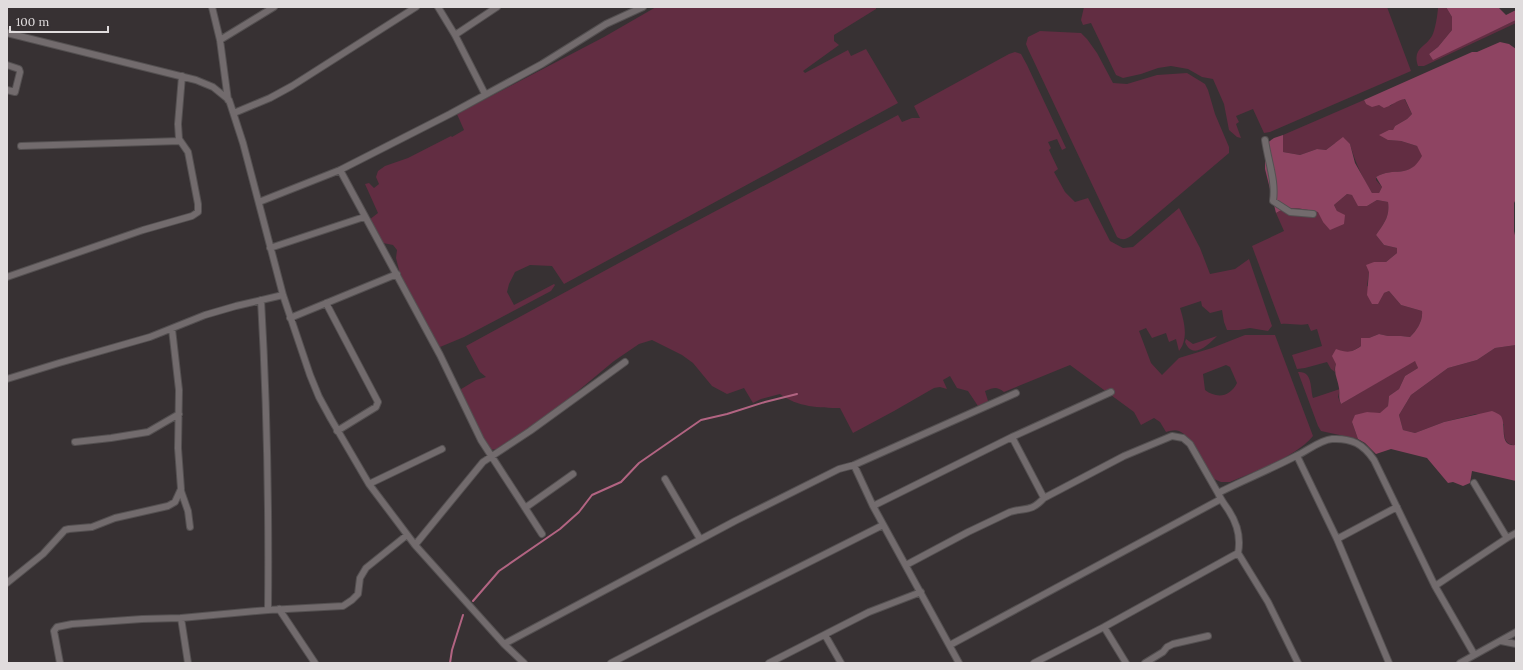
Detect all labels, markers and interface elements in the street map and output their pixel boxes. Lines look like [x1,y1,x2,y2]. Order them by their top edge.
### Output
scale bar [10,8,108,34]
text: 100 m [16,14,49,29]

